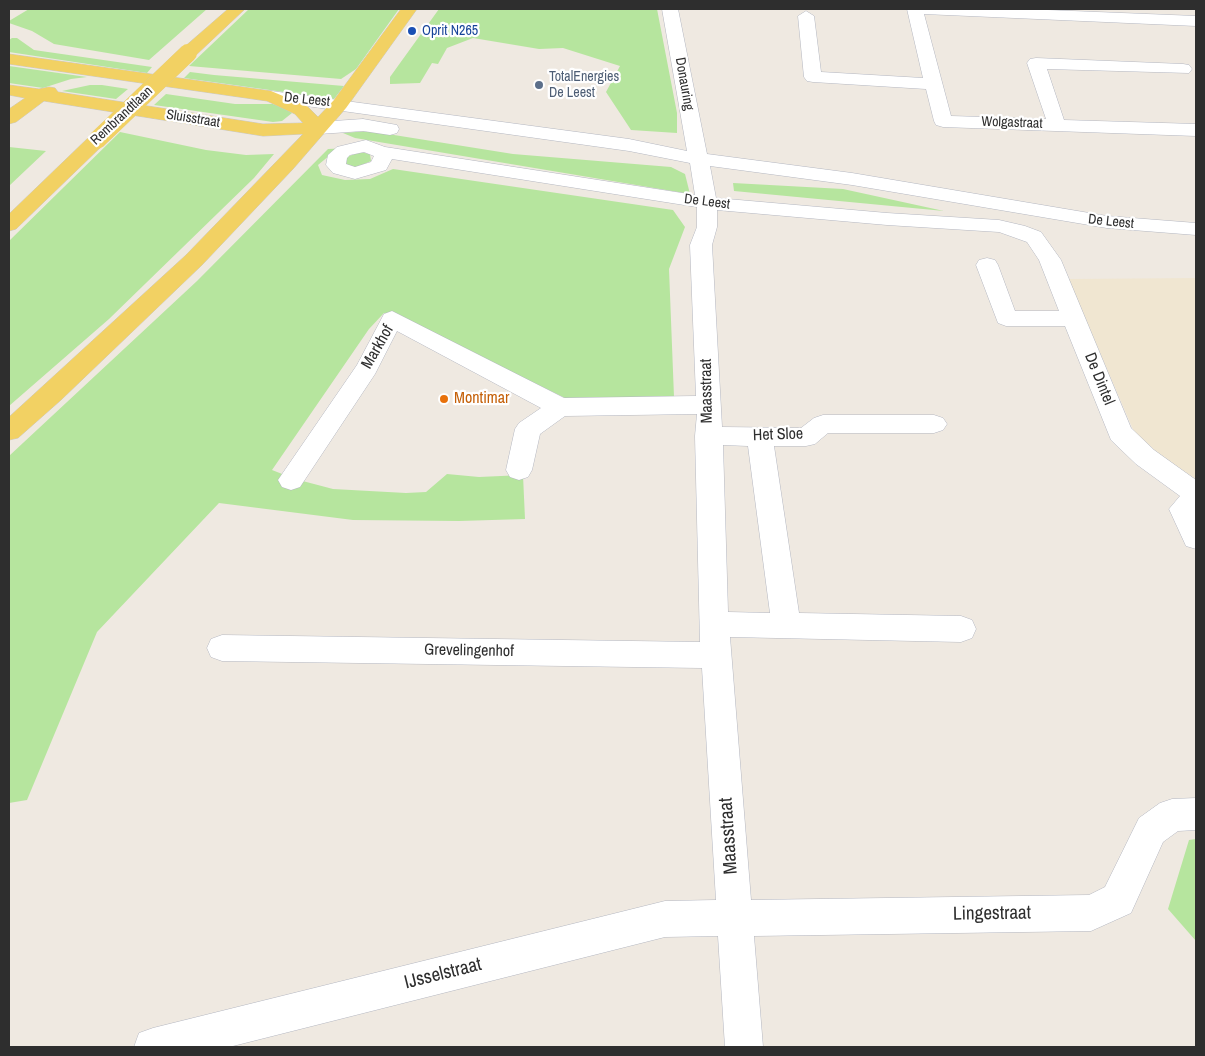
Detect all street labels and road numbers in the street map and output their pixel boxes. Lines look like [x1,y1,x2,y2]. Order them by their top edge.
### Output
street label: Donauring [671,56,697,112]
street label: Rembrandtlaan [88,83,156,149]
street label: De Leest [283,89,331,111]
street label: Sluisstraat [165,106,221,132]
street label: Wolgastraat [981,114,1043,132]
street label: De Leest [683,191,731,213]
street label: De Leest [1087,211,1135,233]
street label: Markhof [358,322,398,372]
street label: De Dintel [1080,350,1118,408]
street label: Maasstraat [697,358,717,424]
street label: Het Sloe [753,425,803,445]
street label: Grevelingenhof [424,641,514,661]
street label: Maasstraat [715,797,743,875]
street label: Lingestraat [953,902,1031,926]
street label: IJsselstraat [402,953,484,995]

